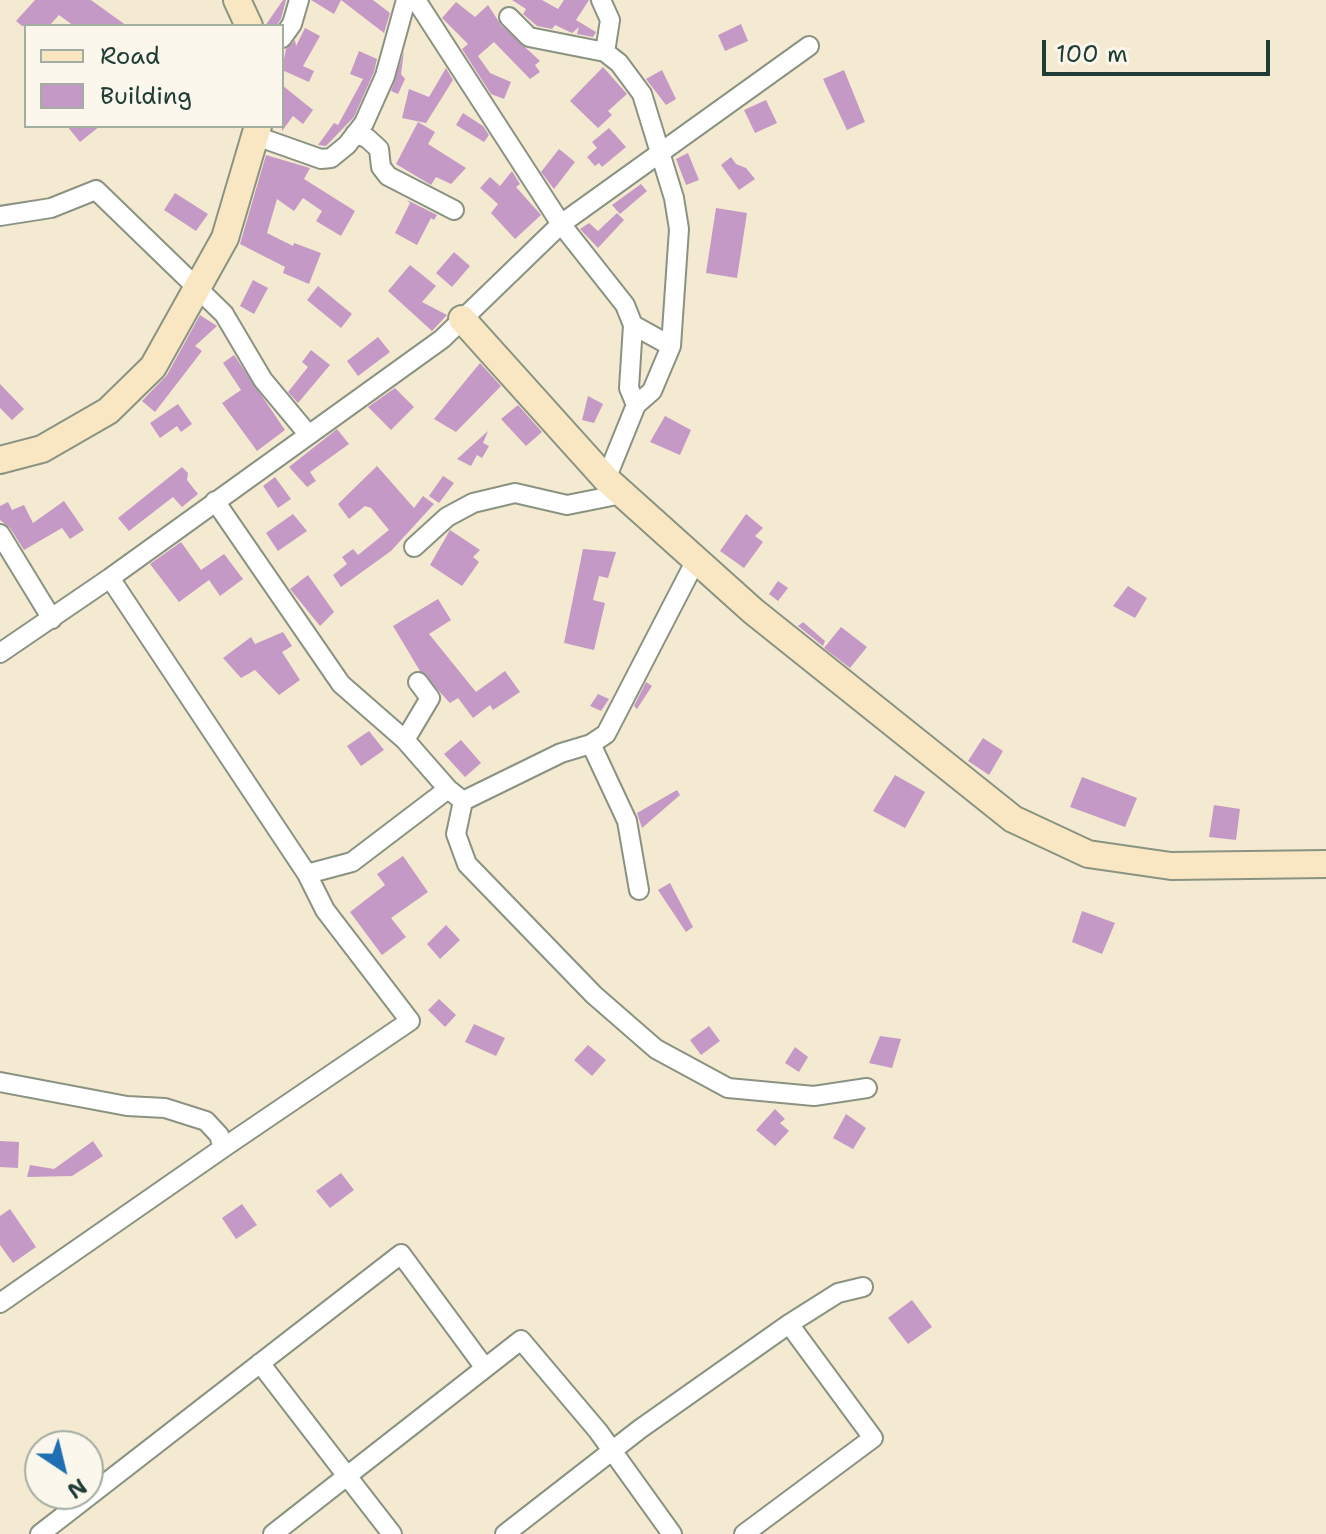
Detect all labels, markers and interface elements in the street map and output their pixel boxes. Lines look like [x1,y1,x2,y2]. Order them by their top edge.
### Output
legend [24,24,284,128]
scale bar [1046,24,1274,74]
text: 100 m [1056,38,1128,70]
text: Road [100,40,160,72]
text: Building [100,80,192,112]
north arrow [24,1430,104,1510]
text: N [61,1472,92,1505]

